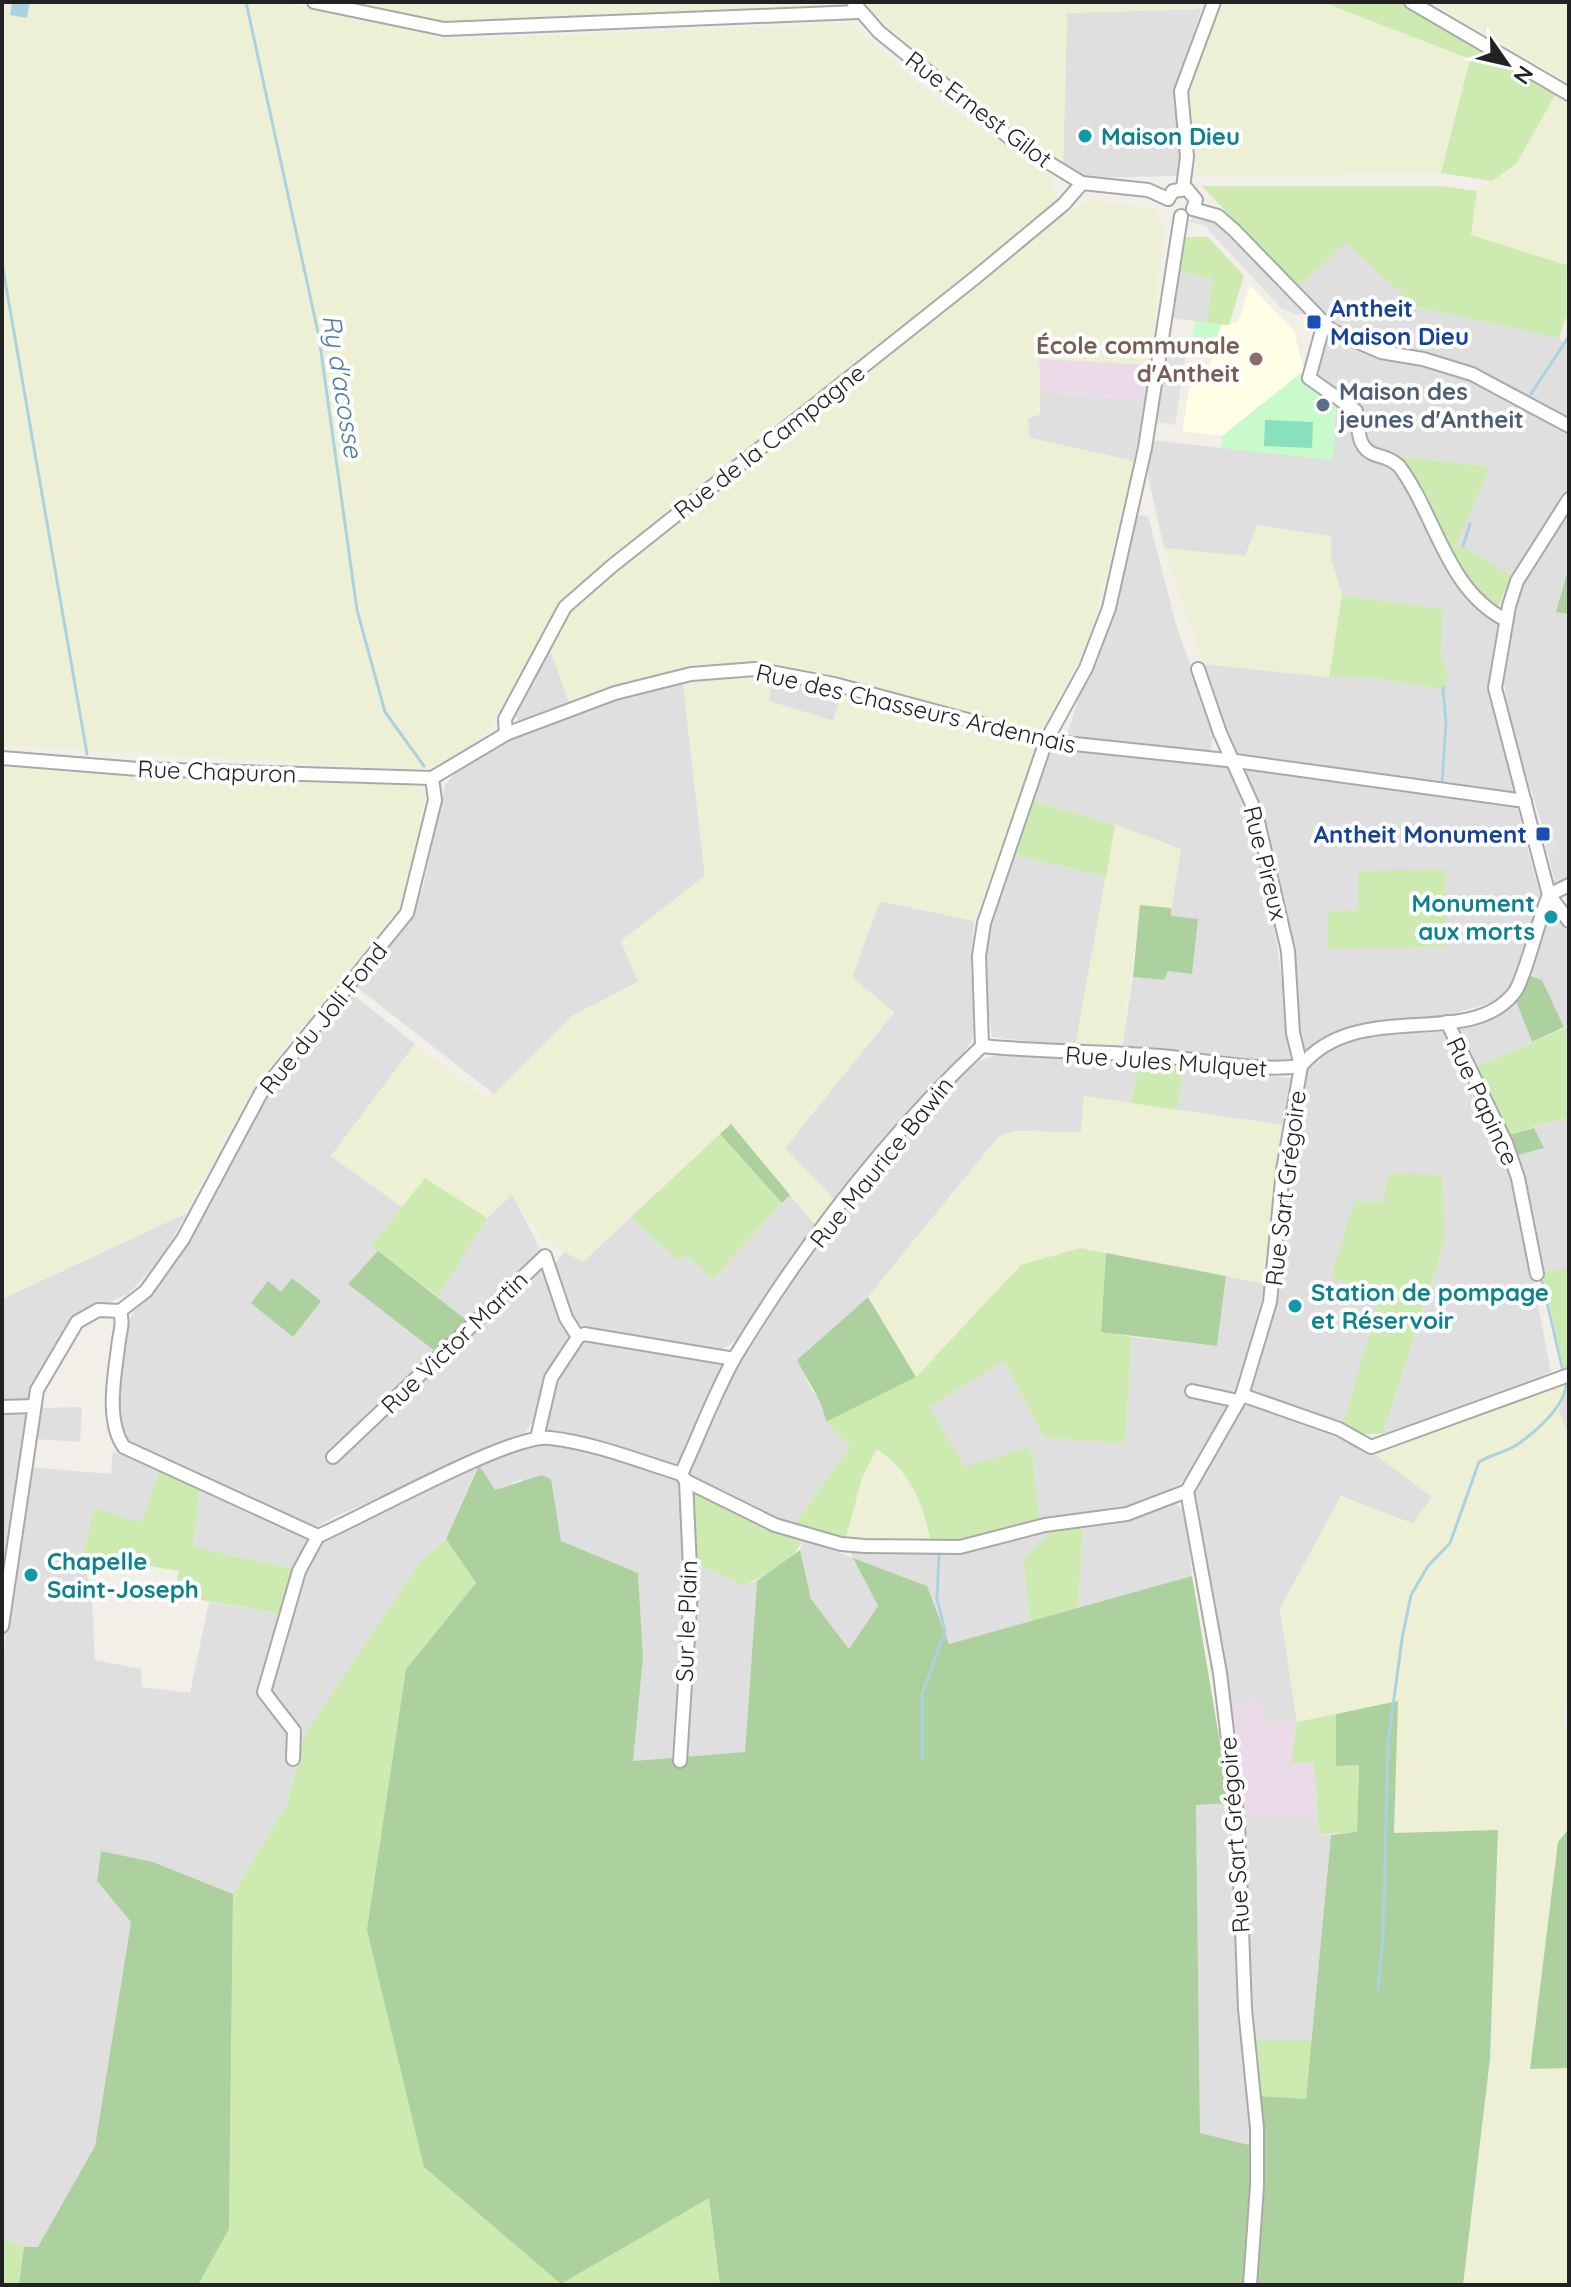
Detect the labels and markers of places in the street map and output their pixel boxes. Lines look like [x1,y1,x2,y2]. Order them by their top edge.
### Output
place label: Maison Dieu [1101,121,1240,151]
marker: Maison Dieu [1076,127,1094,145]
place label: Antheit Maison Dieu [1330,293,1469,351]
marker: Antheit Maison Dieu [1305,313,1323,331]
place label: École communale d'Antheit [1036,330,1240,388]
marker: École communale d'Antheit [1247,350,1265,368]
place label: Maison des jeunes d'Antheit [1338,376,1524,434]
marker: Maison des jeunes d'Antheit [1314,396,1332,414]
place label: Antheit Monument [1314,819,1527,849]
marker: Antheit Monument [1534,825,1552,843]
place label: Monument aux morts [1412,888,1535,946]
marker: Monument aux morts [1542,908,1560,926]
place label: Station de pompage et Réservoir [1311,1277,1549,1335]
marker: Station de pompage et Réservoir [1286,1297,1304,1315]
place label: Chapelle Saint-Joseph [47,1546,199,1604]
marker: Chapelle Saint-Joseph [22,1566,40,1584]

